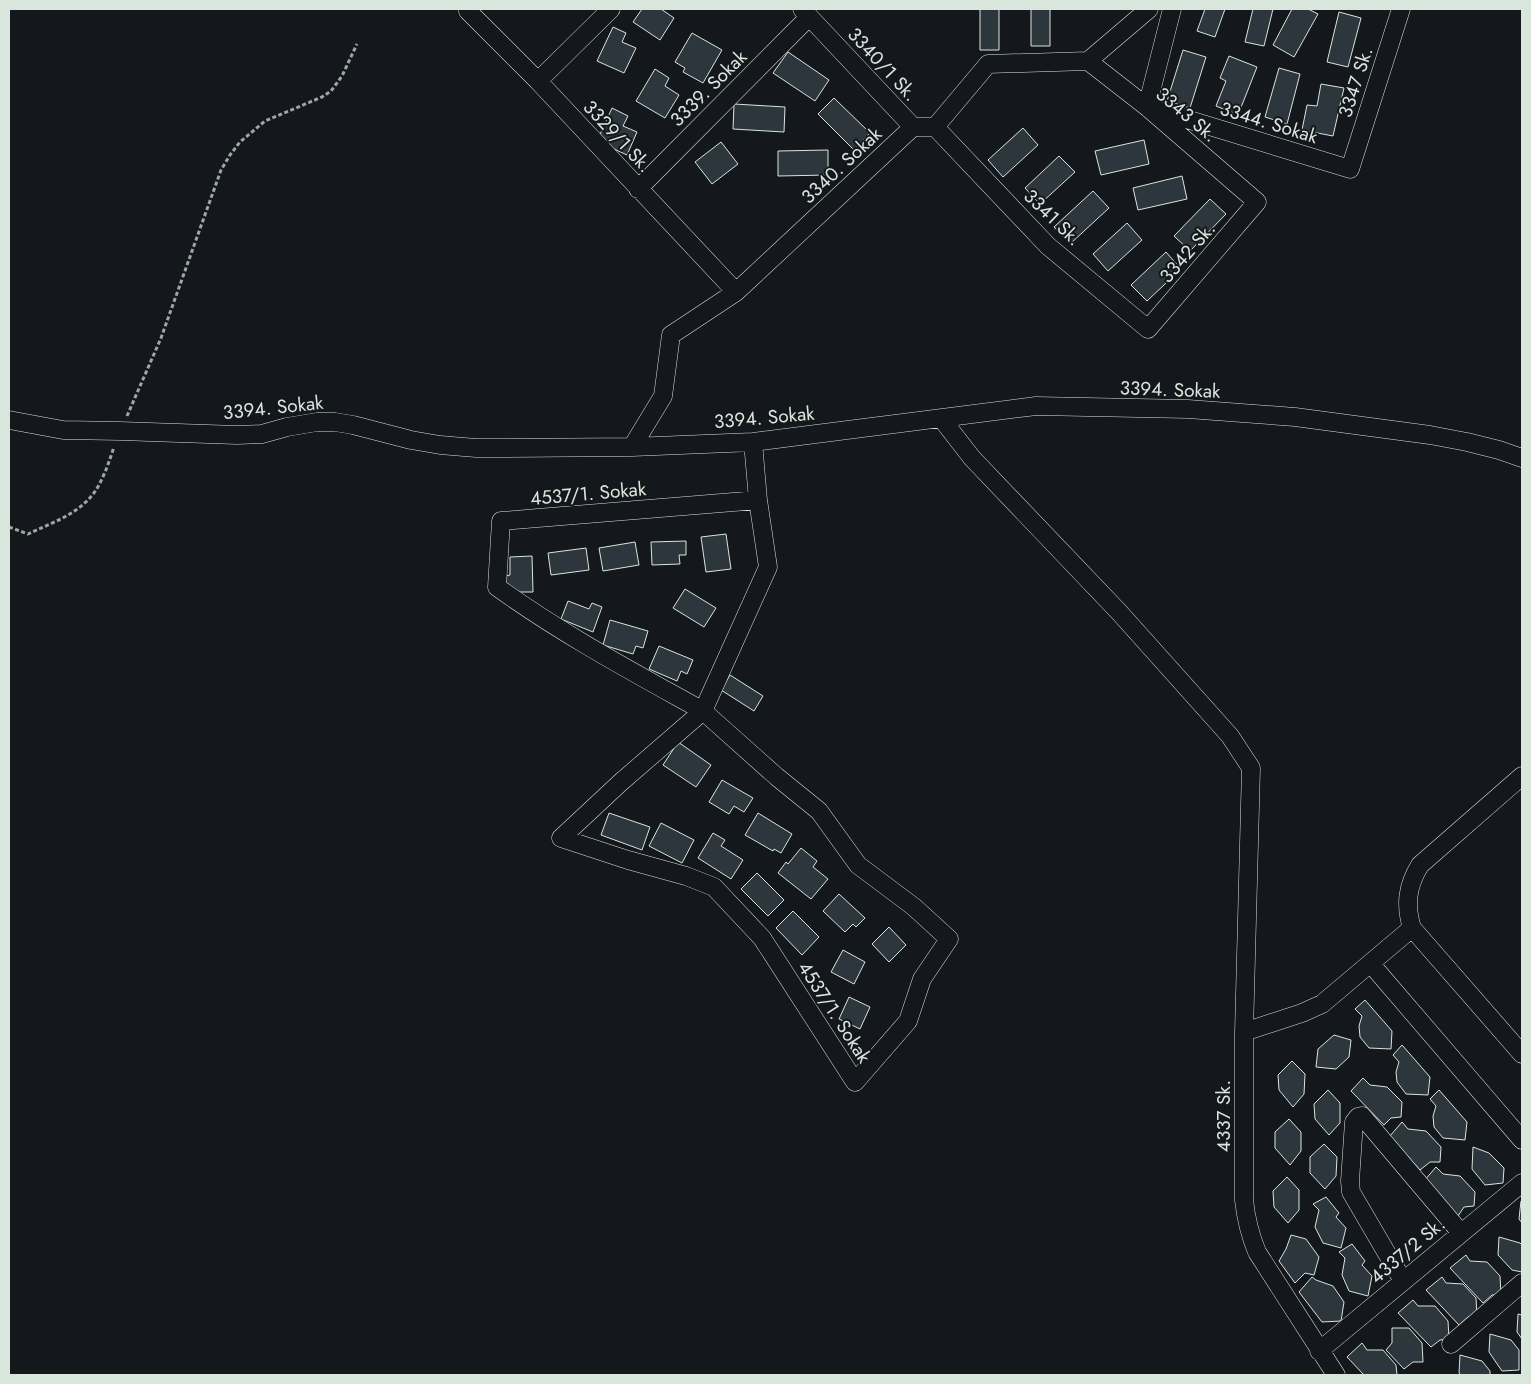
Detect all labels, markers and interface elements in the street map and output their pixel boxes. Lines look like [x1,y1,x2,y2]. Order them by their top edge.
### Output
street label: 3340/1 Sk. [841,21,924,107]
street label: 3339. Sokak [664,43,753,133]
street label: 3347 Sk. [1331,43,1380,121]
street label: 3343 Sk. [1150,81,1223,148]
street label: 3329/1 Sk. [577,94,658,179]
street label: 3344. Sokak [1217,95,1322,150]
street label: 3340. Sokak [795,121,888,210]
street label: 3341 Sk. [1018,183,1088,252]
street label: 3342 Sk. [1153,216,1222,289]
street label: 3394. Sokak [1119,374,1221,405]
street label: 3394. Sokak [222,389,325,426]
street label: 3394. Sokak [713,400,816,435]
street label: 4537/1. Sokak [529,475,648,512]
street label: 4537/1. Sokak [792,956,878,1069]
street label: 4337 Sk. [1210,1080,1237,1152]
street label: 4337/2 Sk. [1364,1211,1451,1290]

